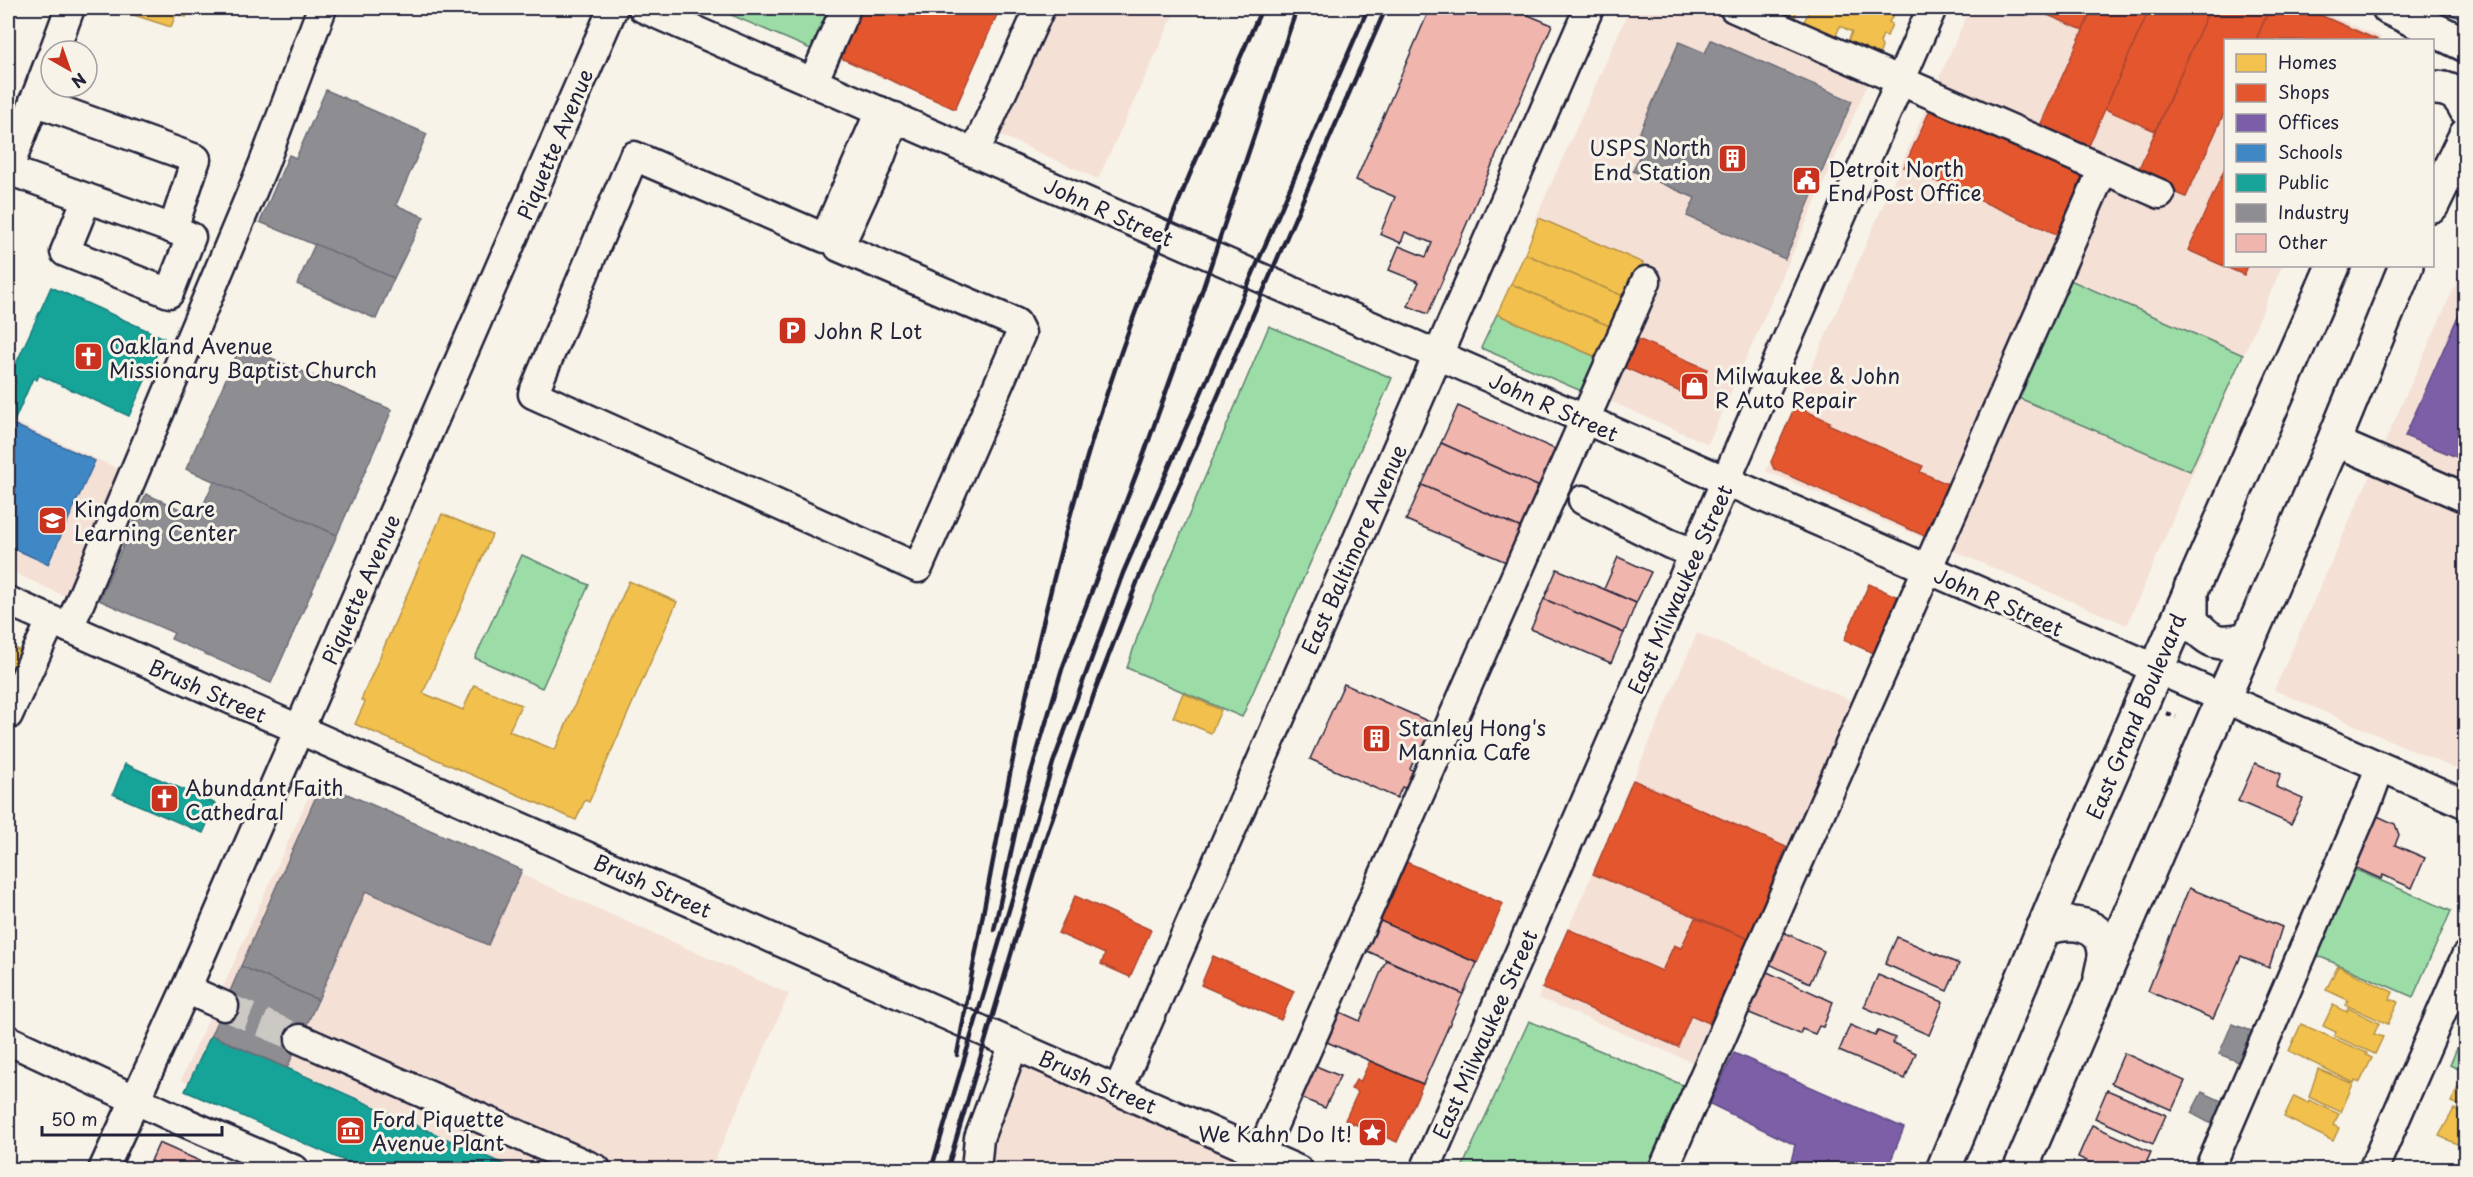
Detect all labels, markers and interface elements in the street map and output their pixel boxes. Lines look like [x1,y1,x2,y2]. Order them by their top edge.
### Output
north arrow [39,39,99,99]
legend [2224,39,2434,267]
text: Homes [2278,48,2336,75]
street label: Piquette Avenue [508,63,600,225]
text: N [67,68,92,95]
text: Shops [2278,78,2329,105]
text: Offices [2278,108,2339,135]
place label: USPS North End Station [1589,131,1711,187]
text: Schools [2278,138,2343,165]
building icon: USPS North End Station [1716,143,1748,175]
place label: Detroit North End Post Office [1828,152,1982,208]
public building icon: Detroit North End Post Office [1791,164,1823,196]
street label: John R Street [1039,168,1179,254]
text: Public [2278,168,2329,195]
text: Industry [2278,198,2349,225]
text: Other [2278,228,2328,255]
parking icon: John R Lot [777,314,809,346]
place label: John R Lot [814,314,922,346]
place label: Oakland Avenue Missionary Baptist Church [109,329,377,385]
church icon: Oakland Avenue Missionary Baptist Church [72,341,104,373]
place label: Milwaukee & John R Auto Repair [1715,359,1900,415]
street label: John R Street [1484,363,1624,449]
shop icon: Milwaukee & John R Auto Repair [1678,371,1710,403]
street label: East Baltimore Avenue [1292,439,1414,659]
street label: East Milwaukee Street [1618,479,1740,699]
place label: Kingdom Care Learning Center [74,492,237,548]
school or university icon: Kingdom Care Learning Center [37,504,69,536]
street label: Piquette Avenue [313,509,407,669]
street label: John R Street [1929,558,2069,644]
street label: East Grand Boulevard [2077,608,2193,824]
street label: Brush Street [144,650,272,730]
place label: Stanley Hong's Mannia Cafe [1398,711,1546,767]
building icon: Stanley Hong's Mannia Cafe [1361,723,1393,755]
place label: Abundant Faith Cathedral [185,771,343,827]
church icon: Abundant Faith Cathedral [148,783,180,815]
street label: Brush Street [589,845,717,925]
street label: East Milwaukee Street [1423,924,1545,1144]
street label: Brush Street [1034,1041,1162,1121]
scale bar [42,1099,222,1137]
place label: Ford Piquette Avenue Plant [372,1102,504,1158]
text: 50 m [51,1105,98,1132]
museum icon: Ford Piquette Avenue Plant [335,1114,367,1146]
place label: We Kahn Do It! [1199,1117,1352,1149]
place icon: We Kahn Do It! [1357,1117,1389,1149]

